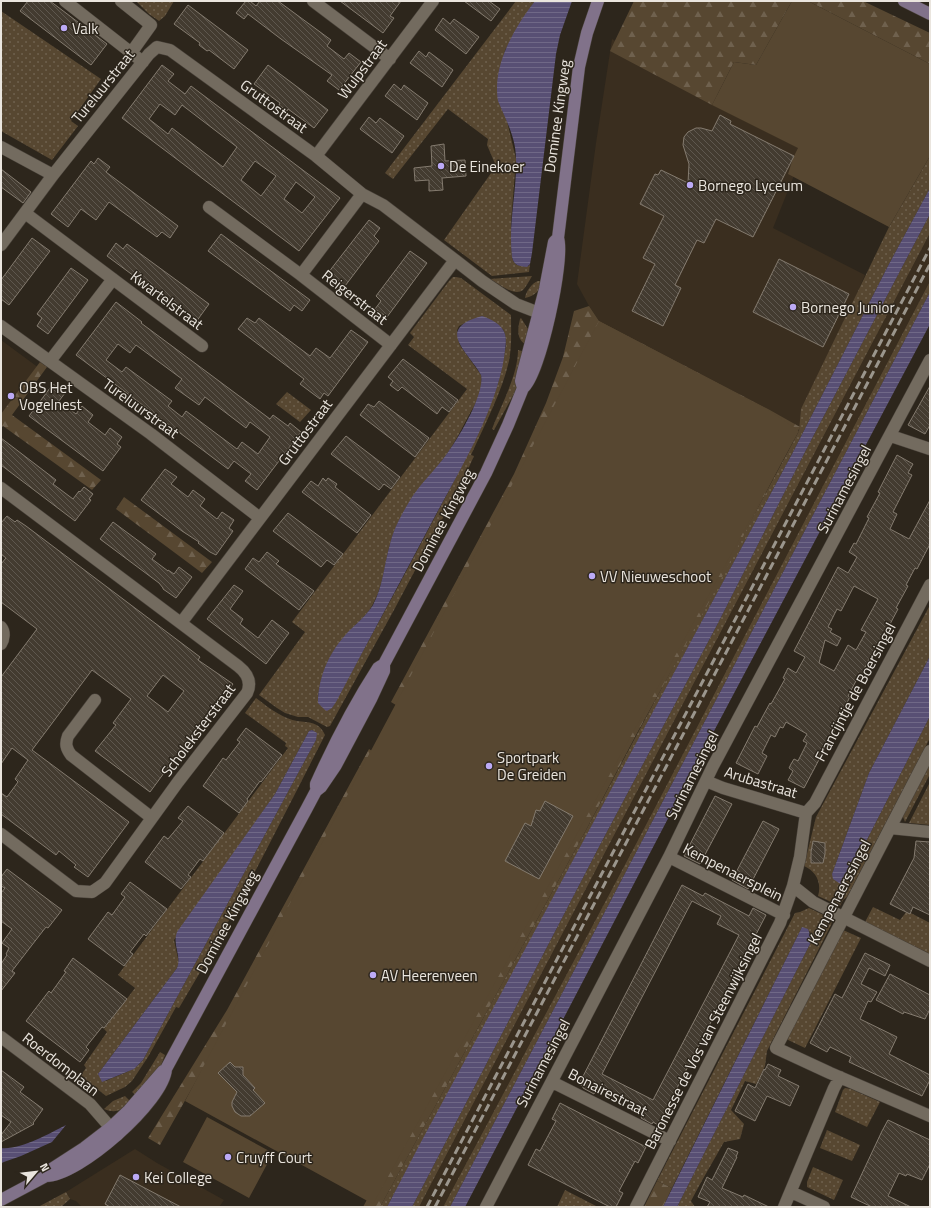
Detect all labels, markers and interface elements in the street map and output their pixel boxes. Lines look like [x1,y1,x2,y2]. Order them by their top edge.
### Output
place label: Valk [72,17,99,40]
marker: Valk [59,23,69,33]
street label: Wulpstraat [332,33,393,104]
street label: Tureluurstraat [66,43,141,128]
street label: Dominee Kingweg [538,58,576,174]
street label: Gruttostraat [235,74,313,139]
place label: De Einekoer [449,155,524,178]
marker: De Einekoer [436,161,446,171]
place label: Bornego Lyceum [698,174,803,197]
marker: Bornego Lyceum [685,180,695,190]
street label: Reigerstraat [317,264,393,331]
street label: Kwartelstraat [126,265,209,336]
place label: Bornego Junior [801,296,895,319]
marker: Bornego Junior [788,302,798,312]
street label: Tureluurstraat [98,372,185,444]
place label: OBS Het Vogelnest [19,376,83,416]
marker: OBS Het Vogelnest [6,391,16,401]
street label: Gruttostraat [272,393,338,470]
street label: Surinamesingel [811,441,877,537]
street label: Dominee Kingweg [406,464,480,576]
place label: VV Nieuweschoot [600,565,712,588]
marker: VV Nieuweschoot [587,571,597,581]
street label: Francijntje de Boersingel [809,618,901,766]
street label: Scholeksterstraat [155,678,241,781]
street label: Surinamesingel [660,726,724,824]
place label: Sportpark De Greiden [497,746,566,786]
street label: Arubastraat [722,760,801,804]
marker: Sportpark De Greiden [484,761,494,771]
street label: Kempenaerssingel [802,835,876,949]
street label: Kempenaersplein [679,837,787,907]
street label: Dominee Kingweg [190,866,264,978]
street label: Baronesse de Vos van Steenwijksingel [638,929,768,1153]
place label: AV Heerenveen [381,964,478,987]
marker: AV Heerenveen [368,970,378,980]
street label: Surinamesingel [510,1015,576,1111]
street label: Roerdomplaan [17,1026,105,1102]
street label: Bonairestraat [564,1062,652,1122]
place label: Cruyff Court [236,1146,313,1169]
north arrow [16,1152,56,1192]
marker: Cruyff Court [223,1152,233,1162]
text: N [36,1160,54,1174]
place label: Kei College [144,1166,212,1189]
marker: Kei College [131,1172,141,1182]

